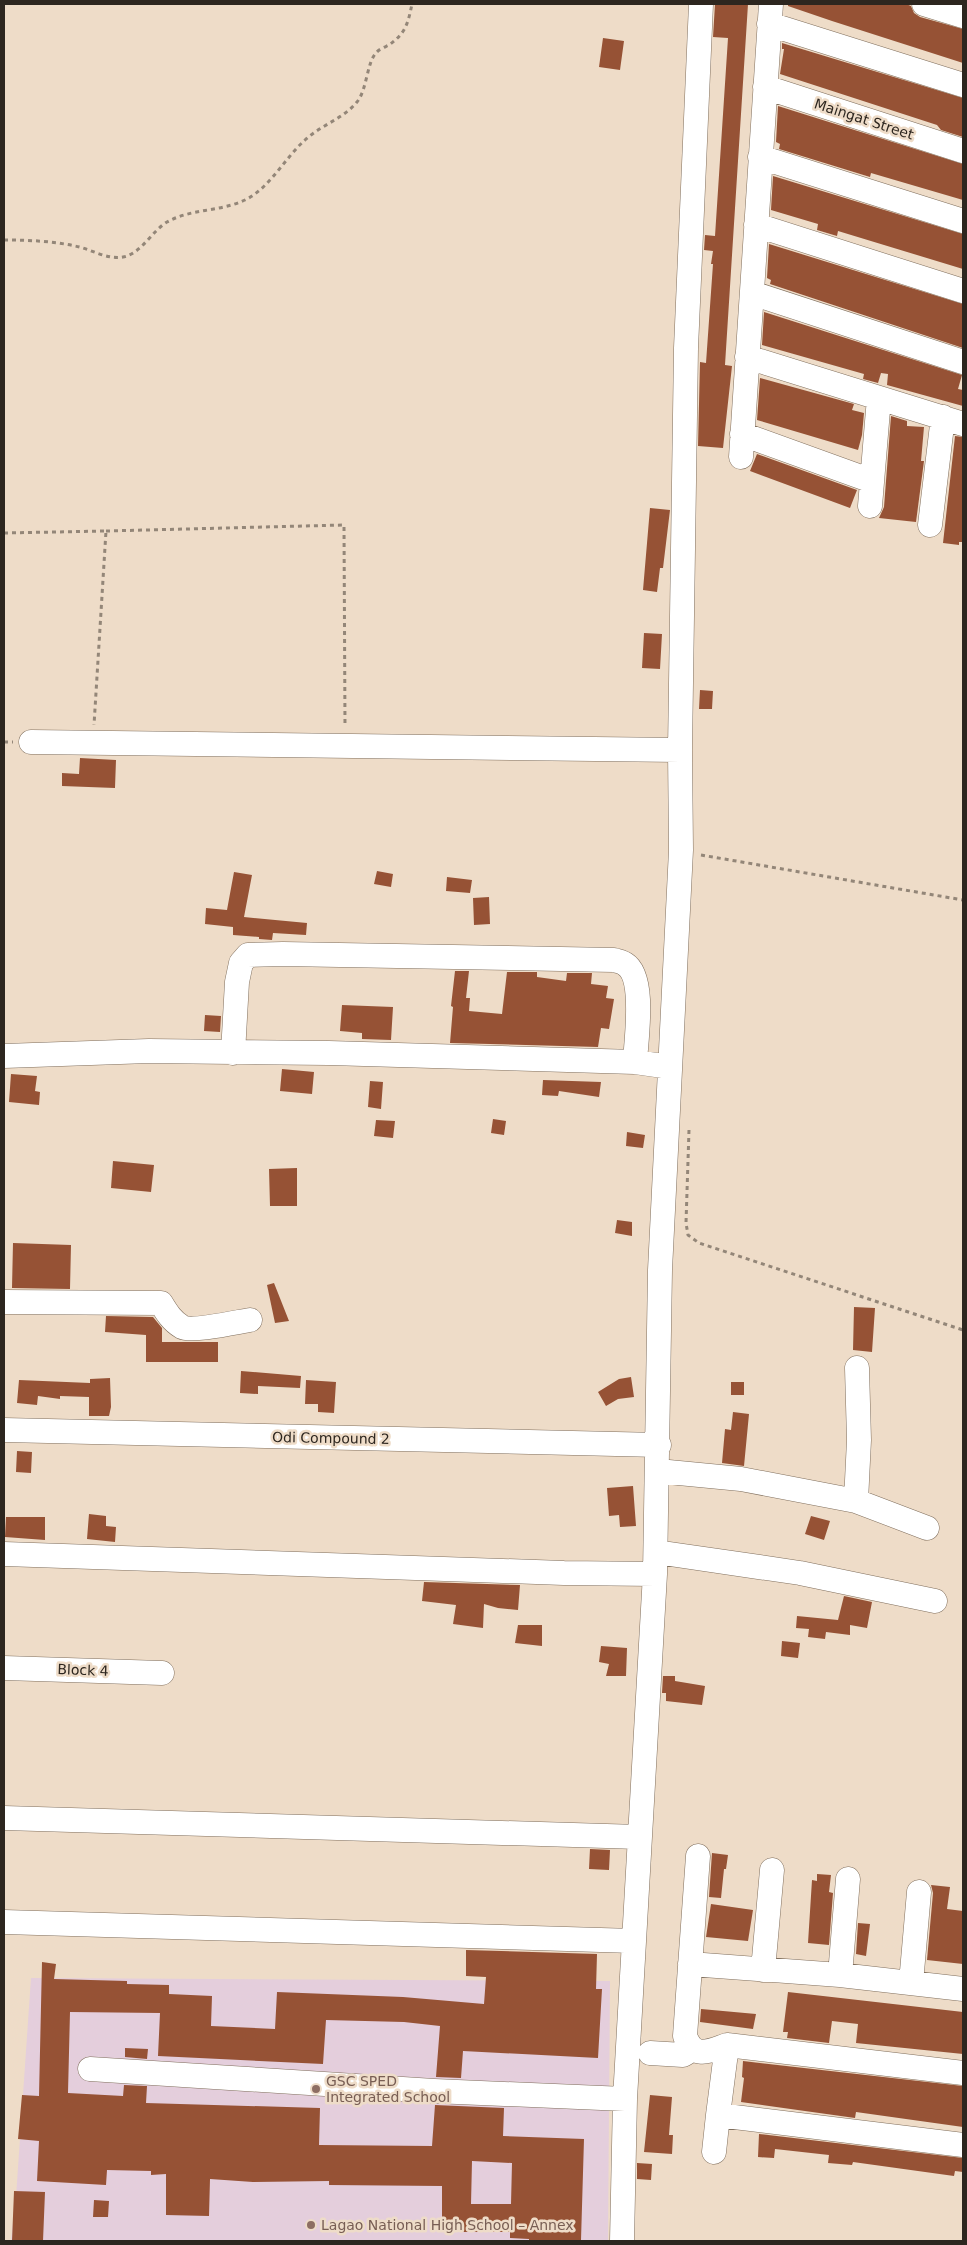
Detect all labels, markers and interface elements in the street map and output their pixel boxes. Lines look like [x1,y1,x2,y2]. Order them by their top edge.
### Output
street label: Maingat Street [812,95,916,143]
street label: Odi Compound 2 [272,1429,390,1447]
street label: Block 4 [57,1661,109,1679]
place label: GSC SPED Integrated School [326,2073,450,2105]
marker: GSC SPED Integrated School [310,2083,322,2095]
place label: Lagao National High School – Annex [321,2217,574,2233]
marker: Lagao National High School – Annex [305,2219,317,2231]

